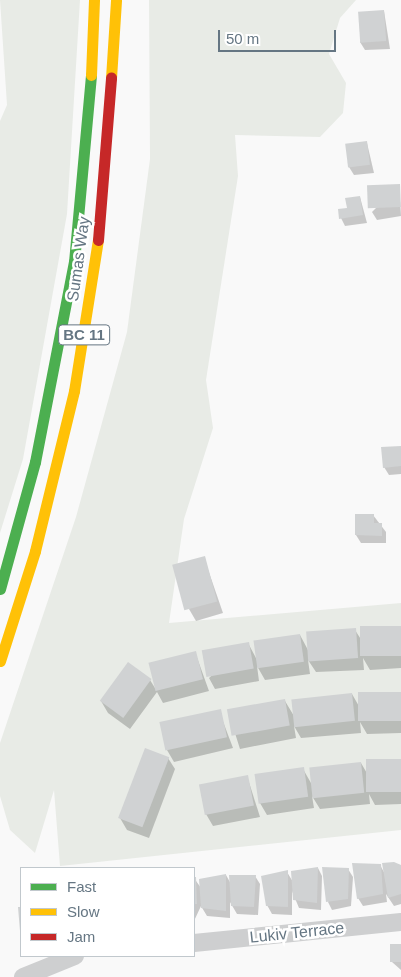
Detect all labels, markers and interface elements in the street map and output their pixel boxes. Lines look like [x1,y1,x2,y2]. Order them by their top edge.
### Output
scale bar [221,20,338,52]
text: 50 m [226,30,259,47]
street label: Sumas Way [64,215,94,303]
road number: BC 11 [58,322,110,348]
legend [20,867,195,957]
text: Fast [67,878,96,895]
text: Slow [67,903,100,920]
street label: Lukiv Terrace [249,918,345,948]
text: Jam [67,928,95,945]

